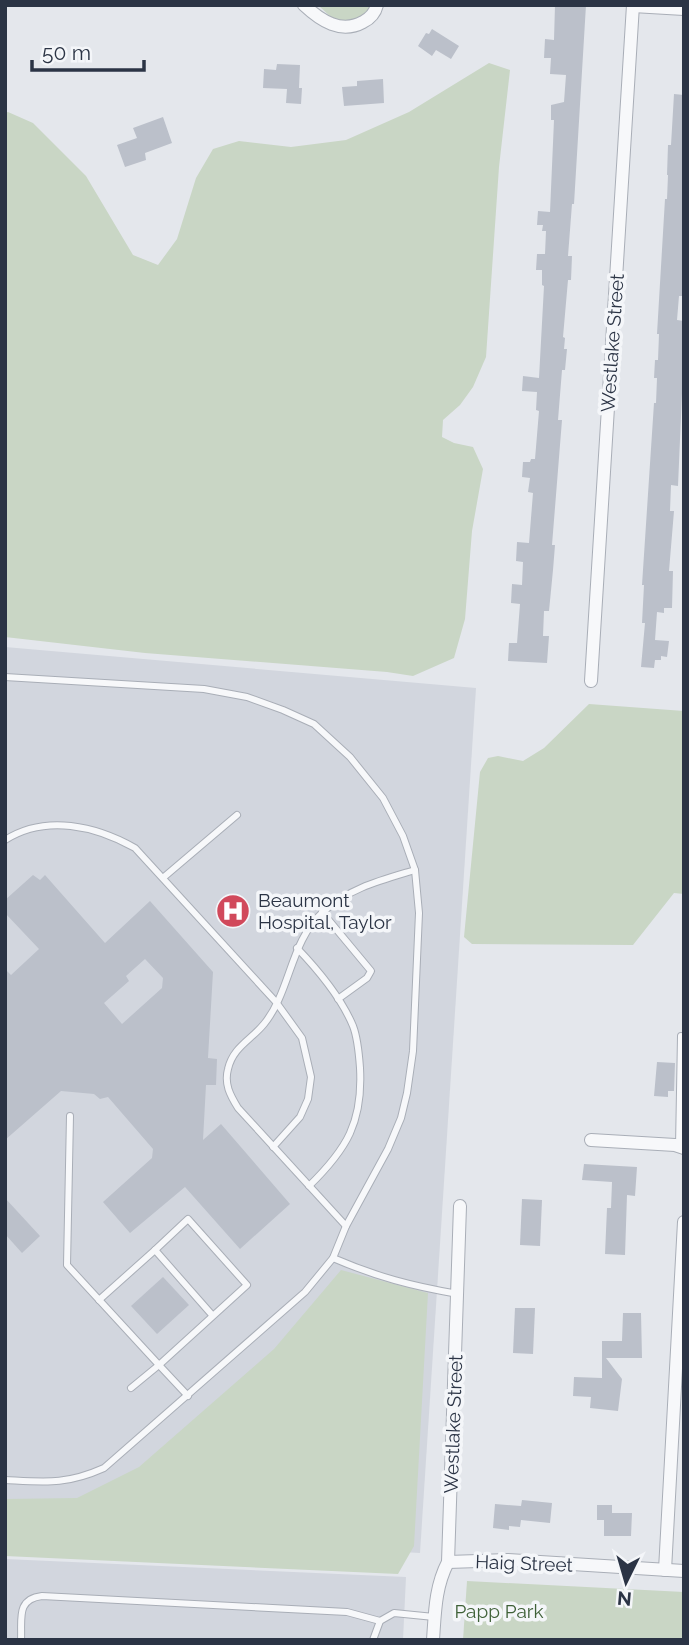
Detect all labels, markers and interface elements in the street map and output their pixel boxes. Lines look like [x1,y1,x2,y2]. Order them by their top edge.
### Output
scale bar [32,28,144,72]
text: 50 m [42,40,91,65]
street label: Westlake Street [596,272,628,413]
place label: Beaumont Hospital, Taylor [258,889,392,933]
hospital icon: Beaumont Hospital, Taylor [214,892,252,930]
street label: Westlake Street [440,1354,466,1494]
north arrow [591,1547,661,1617]
street label: Haig Street [475,1550,574,1576]
text: N [616,1587,633,1611]
park label: Papp Park [454,1600,544,1622]

